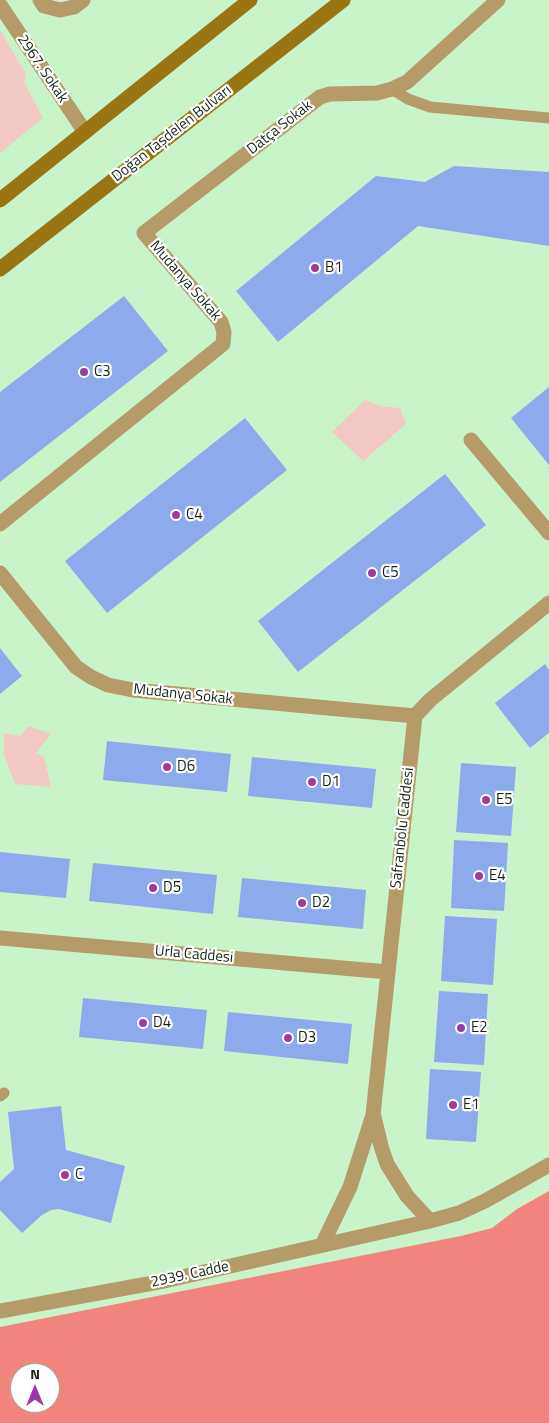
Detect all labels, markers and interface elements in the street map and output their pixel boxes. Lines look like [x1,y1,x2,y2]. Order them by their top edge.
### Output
street label: 2967. Sokak [13,32,71,106]
street label: Doğan Taşdelen Bulvarı [109,82,235,186]
street label: Datça Sokak [244,97,316,159]
street label: Mudanya Sokak [145,237,225,325]
place label: B1 [325,259,343,277]
marker: B1 [309,262,321,274]
place label: C3 [94,363,111,381]
marker: C3 [78,366,90,378]
place label: C4 [186,506,203,524]
marker: C4 [170,509,182,521]
place label: C5 [382,564,399,582]
marker: C5 [366,567,378,579]
street label: Mudanya Sokak [132,681,234,709]
place label: D6 [177,758,195,776]
marker: D6 [161,761,173,773]
street label: Safranbolu Caddesi [388,767,418,889]
place label: D1 [322,773,340,791]
marker: D1 [306,776,318,788]
place label: E5 [496,791,513,809]
marker: E5 [480,794,492,806]
place label: E4 [489,867,506,885]
marker: E4 [473,870,485,882]
place label: D5 [163,879,181,897]
marker: D5 [147,882,159,894]
place label: D2 [312,894,330,912]
marker: D2 [296,897,308,909]
street label: Urla Caddesi [154,943,234,967]
place label: D4 [153,1014,171,1032]
marker: D4 [137,1017,149,1029]
place label: E2 [471,1019,488,1037]
marker: E2 [455,1022,467,1034]
place label: D3 [298,1029,316,1047]
marker: D3 [282,1032,294,1044]
place label: E1 [463,1096,480,1114]
marker: E1 [447,1099,459,1111]
place label: C [75,1166,83,1184]
marker: C [59,1169,71,1181]
street label: 2939. Cadde [149,1258,231,1292]
north arrow [10,1363,60,1413]
text: N [30,1363,40,1384]

